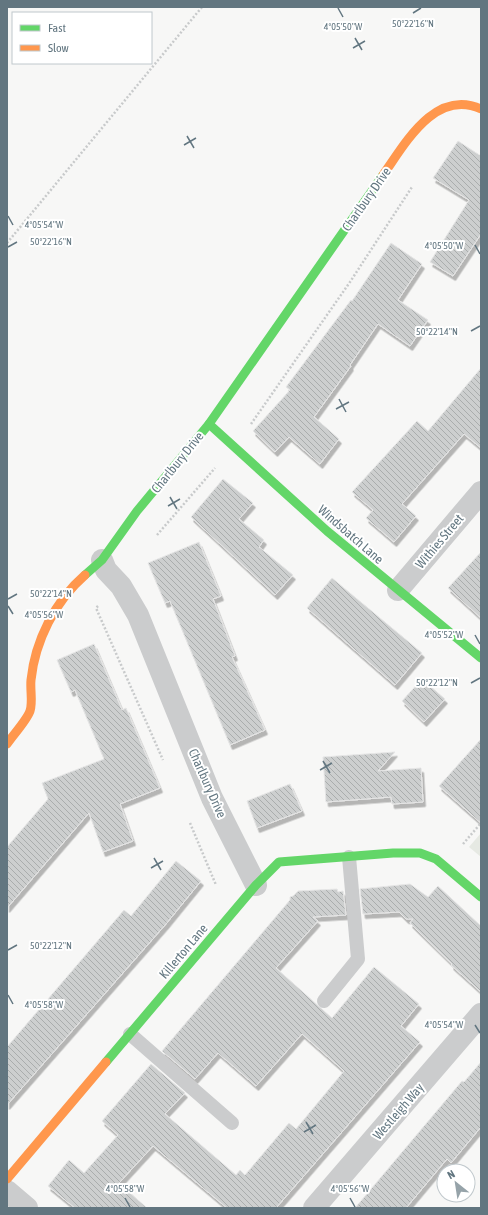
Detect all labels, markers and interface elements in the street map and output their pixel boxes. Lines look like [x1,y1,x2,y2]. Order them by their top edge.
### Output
legend [12,12,152,64]
text: 50°22'16"N [392,18,434,29]
text: Fast [48,21,66,35]
text: 4°05'50"W [324,21,363,32]
text: Slow [48,41,69,55]
street label: Charlbury Drive [339,165,394,234]
text: 4°05'54"W [25,219,64,230]
text: 50°22'16"N [30,236,72,247]
text: 4°05'50"W [425,240,464,251]
text: 50°22'14"N [416,326,458,337]
street label: Charlbury Drive [148,429,207,496]
street label: Windsbatch Lane [315,502,386,567]
street label: Withies Street [412,511,467,572]
text: 50°22'14"N [30,588,72,599]
text: 4°05'56"W [25,609,64,620]
text: 4°05'52"W [425,629,464,640]
text: 50°22'12"N [416,677,458,688]
street label: Charlbury Drive [186,746,230,820]
street label: Killerton Lane [156,921,211,982]
text: 50°22'12"N [30,940,72,951]
text: 4°05'58"W [25,999,64,1010]
text: 4°05'54"W [425,1019,464,1030]
street label: Westleigh Way [370,1080,427,1143]
north arrow [436,1163,476,1203]
text: N [445,1168,457,1181]
text: 4°05'58"W [106,1183,145,1194]
text: 4°05'56"W [331,1183,370,1194]

